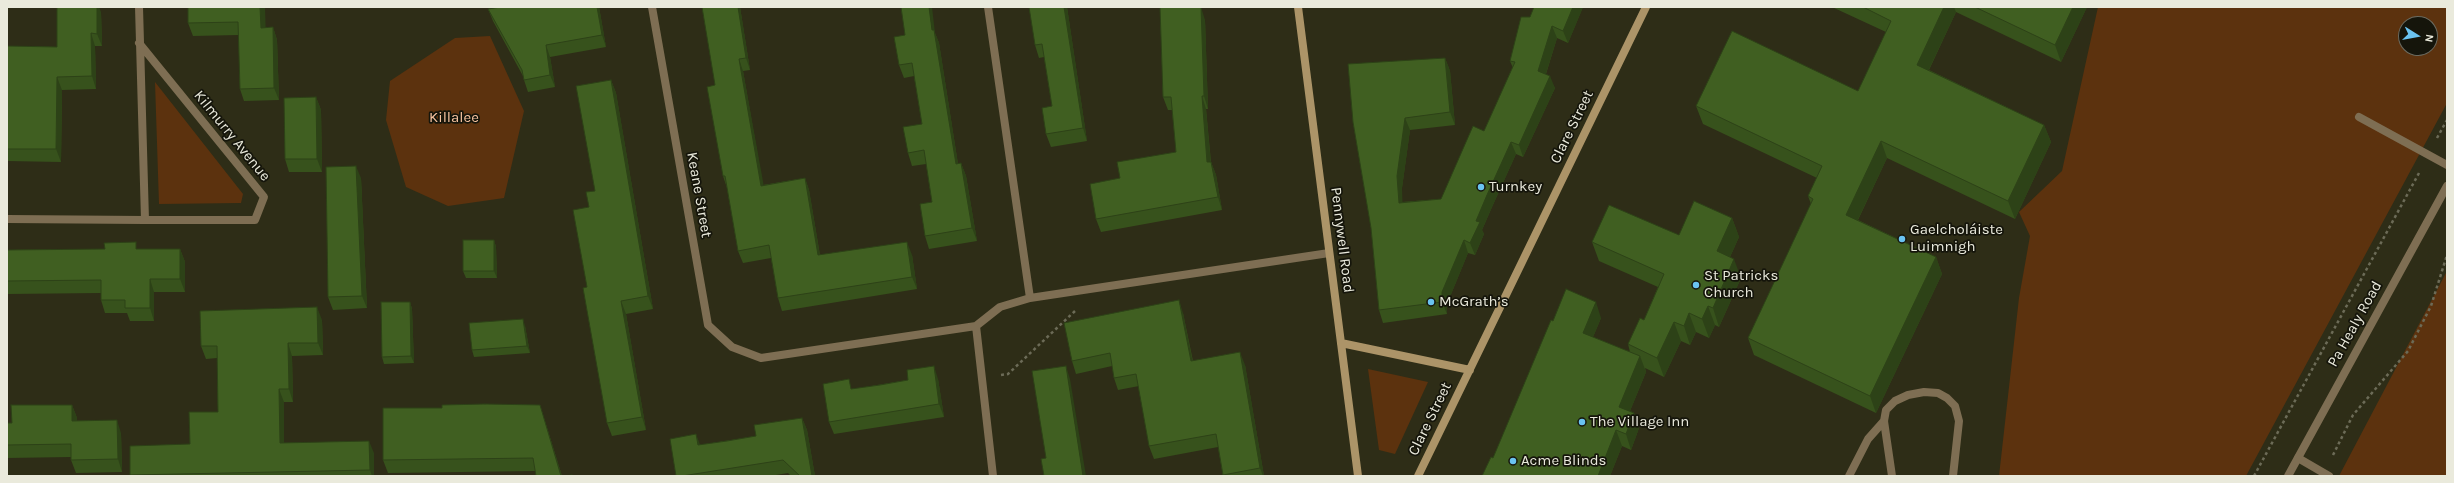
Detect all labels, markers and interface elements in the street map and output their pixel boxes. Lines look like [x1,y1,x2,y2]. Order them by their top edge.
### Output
north arrow [2398,16,2438,56]
text: N [2422,33,2436,43]
street label: Kilmurry Avenue [190,87,274,185]
street label: Clare Street [1546,87,1598,167]
park label: Killalee [429,109,479,127]
street label: Keane Street [683,151,715,239]
place label: Turnkey [1489,178,1542,196]
marker: Turnkey [1476,182,1486,192]
street label: Pennywell Road [1327,186,1357,294]
place label: Gaelcholáiste Luimnigh [1910,221,2003,256]
marker: Gaelcholáiste Luimnigh [1897,234,1907,244]
place label: St Patricks Church [1704,267,1778,302]
street label: Pa Healy Road [2324,278,2386,370]
marker: St Patricks Church [1691,280,1701,290]
place label: McGrath’s [1439,293,1509,311]
marker: McGrath’s [1426,297,1436,307]
street label: Clare Street [1404,379,1456,459]
place label: The Village Inn [1590,413,1689,431]
marker: The Village Inn [1577,417,1587,427]
place label: Acme Blinds [1521,452,1606,470]
marker: Acme Blinds [1508,456,1518,466]

